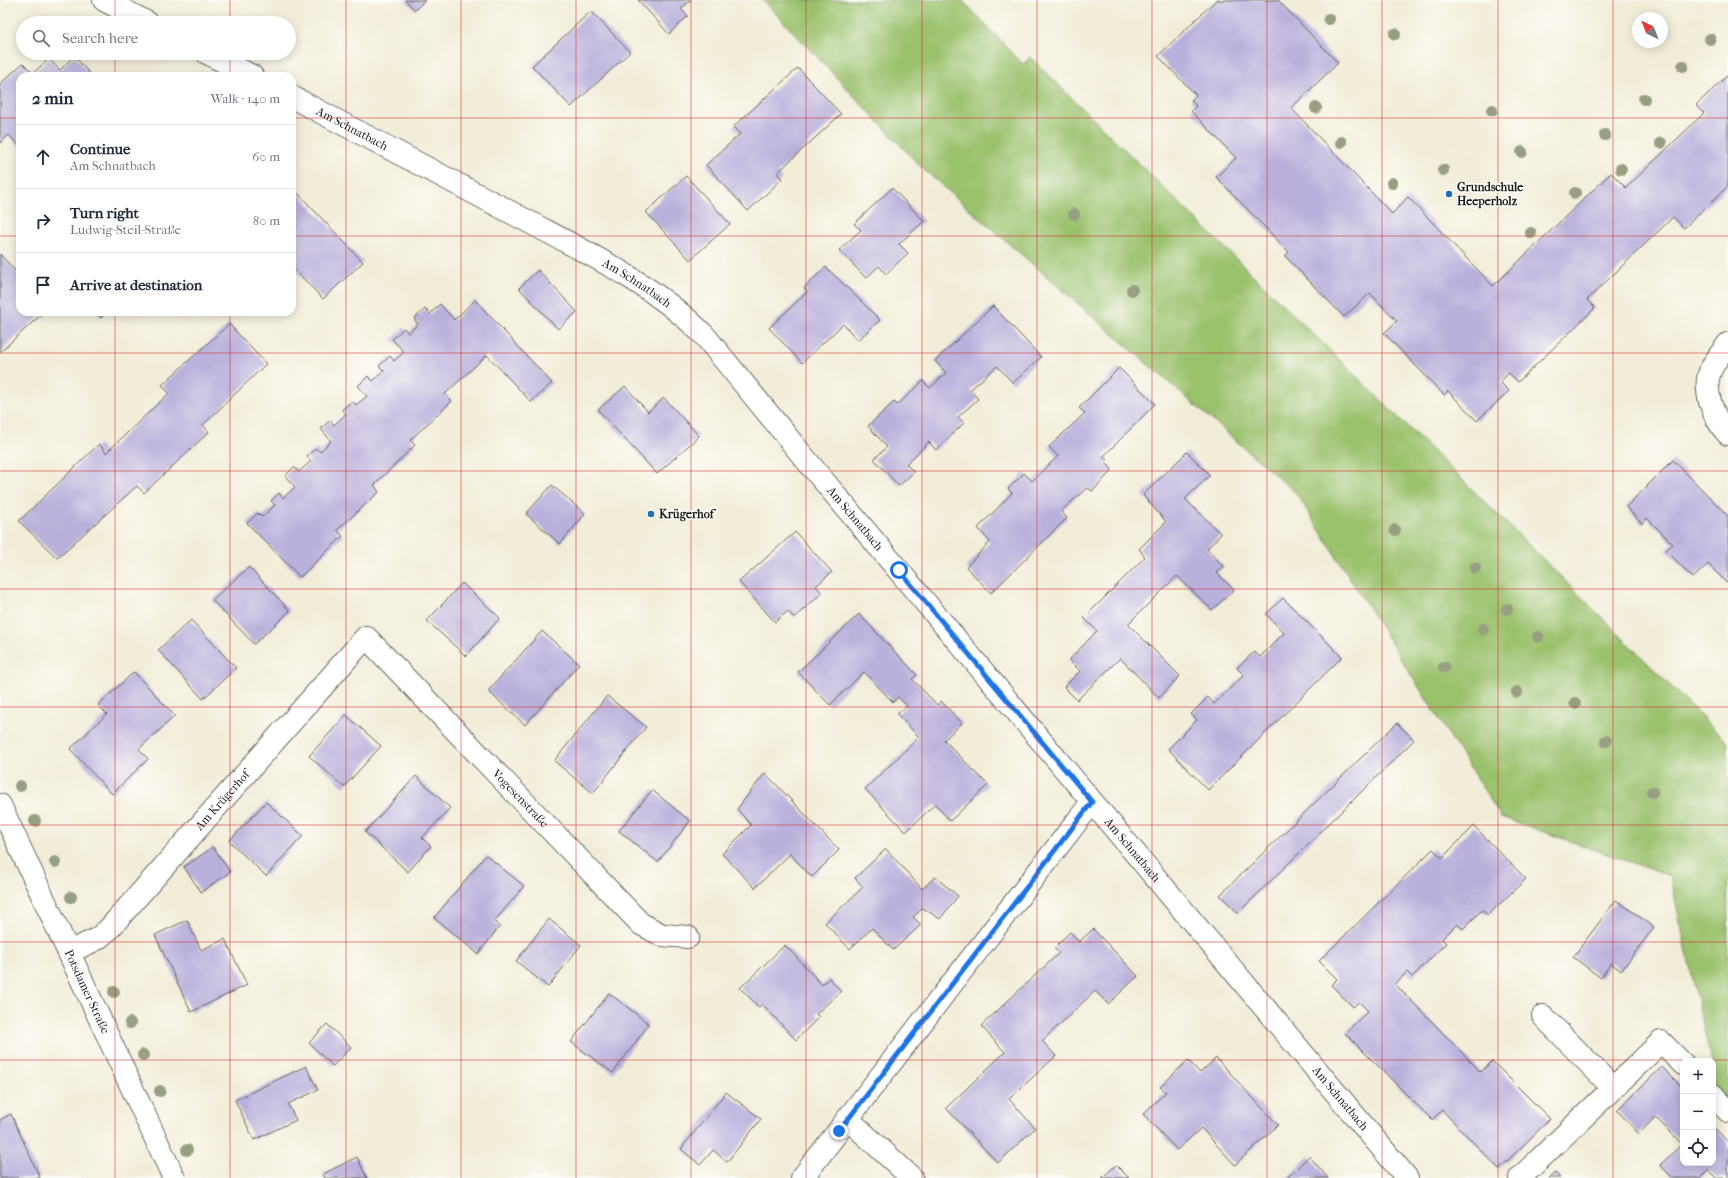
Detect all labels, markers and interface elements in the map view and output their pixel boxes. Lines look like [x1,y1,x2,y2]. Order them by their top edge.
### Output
north arrow [1632,12,1668,48]
search box [16,16,296,60]
icon: search [30,27,52,49]
text: Search here [62,29,138,47]
text: 2 min [32,88,73,108]
text: Walk · 140 m [211,91,280,106]
street label: Am Schnatbach [313,104,391,153]
text: Continue [70,140,130,158]
icon: ahead [32,146,54,168]
text: 60 m [252,149,280,164]
text: Am Schnatbach [70,158,156,173]
place label: Grundschule Heeperholz [1457,180,1523,209]
marker: Grundschule Heeperholz [1444,189,1454,199]
text: Turn right [70,204,139,222]
icon: right [32,210,54,232]
text: 80 m [253,213,280,228]
text: Ludwig-Steil-Straße [70,222,181,237]
street label: Am Schnatbach [599,255,674,311]
icon: arrive [32,274,54,296]
text: Arrive at destination [70,276,202,294]
street label: Am Schnatbach [824,483,886,554]
place label: Krügerhof [659,507,717,522]
marker: Krügerhof [646,509,656,519]
route start [890,561,908,579]
street label: Am Krügerhof [192,765,254,834]
street label: Vogesenstraße [489,766,552,830]
street label: Am Schnatbach [1101,814,1163,885]
street label: Potsdamer Straße [61,947,113,1036]
map controls [1680,1058,1716,1166]
button: + [1680,1058,1716,1094]
street label: Am Schnatbach [1309,1063,1371,1133]
button: − [1680,1094,1716,1130]
route end [830,1122,848,1140]
button: locate [1680,1130,1716,1166]

